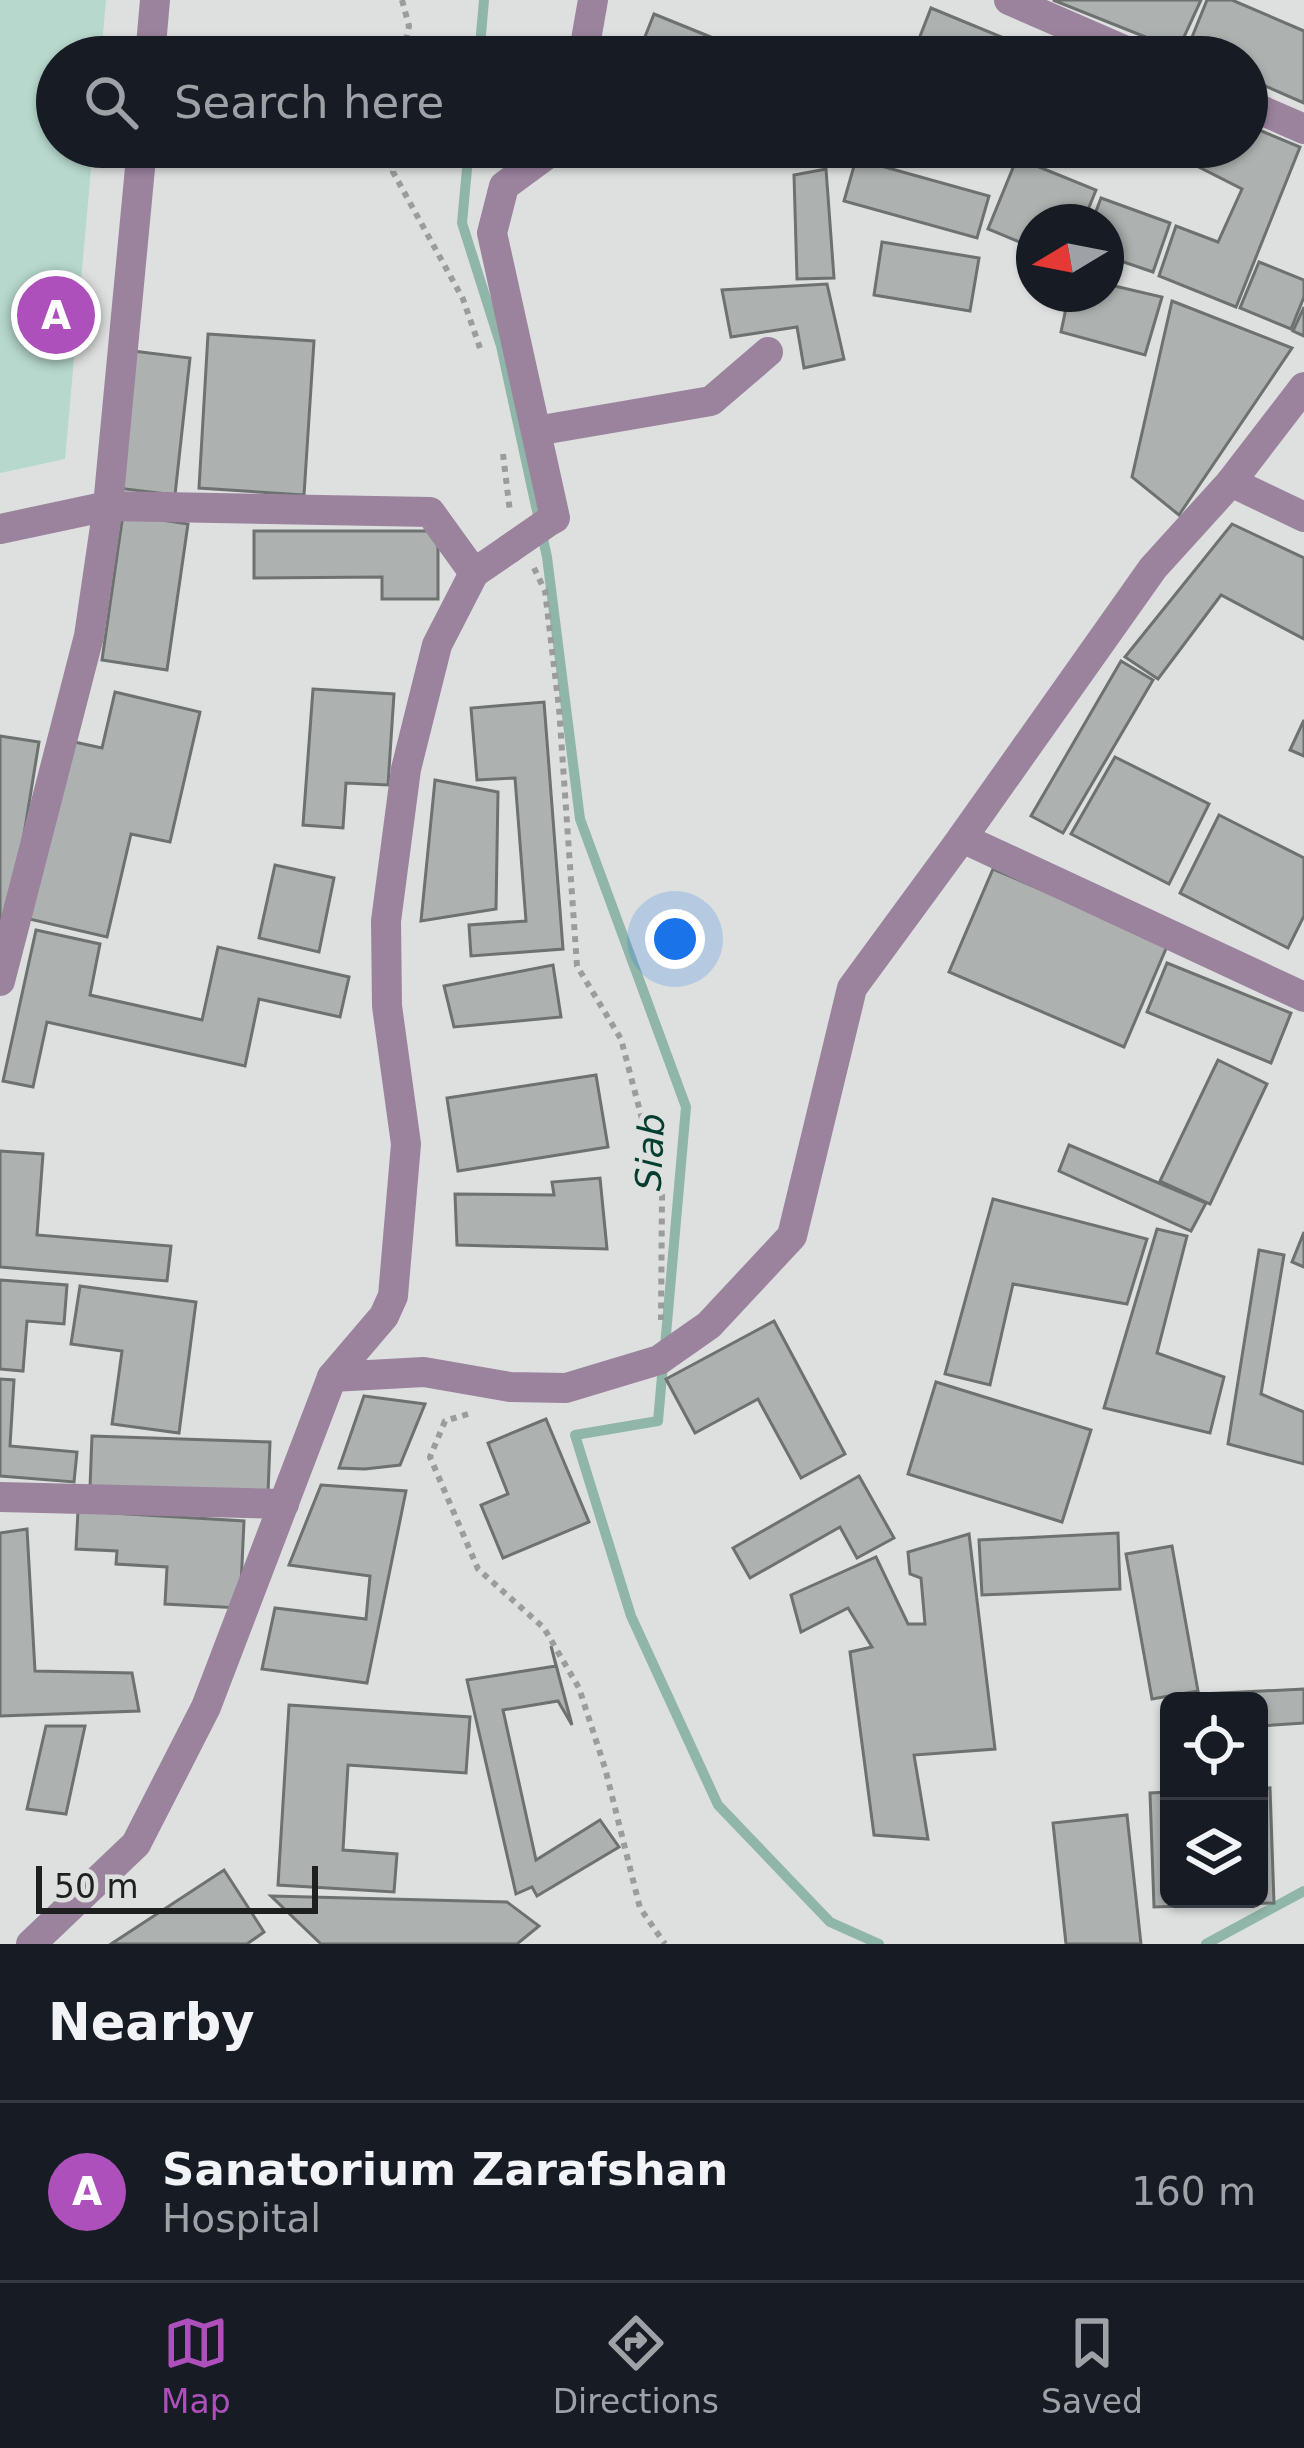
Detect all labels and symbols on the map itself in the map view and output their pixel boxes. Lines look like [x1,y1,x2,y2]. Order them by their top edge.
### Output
north arrow [1016,204,1124,312]
pin: A [17,270,95,360]
your location [645,909,705,969]
water label: Siab [627,1112,673,1192]
scale bar [36,1860,318,1913]

